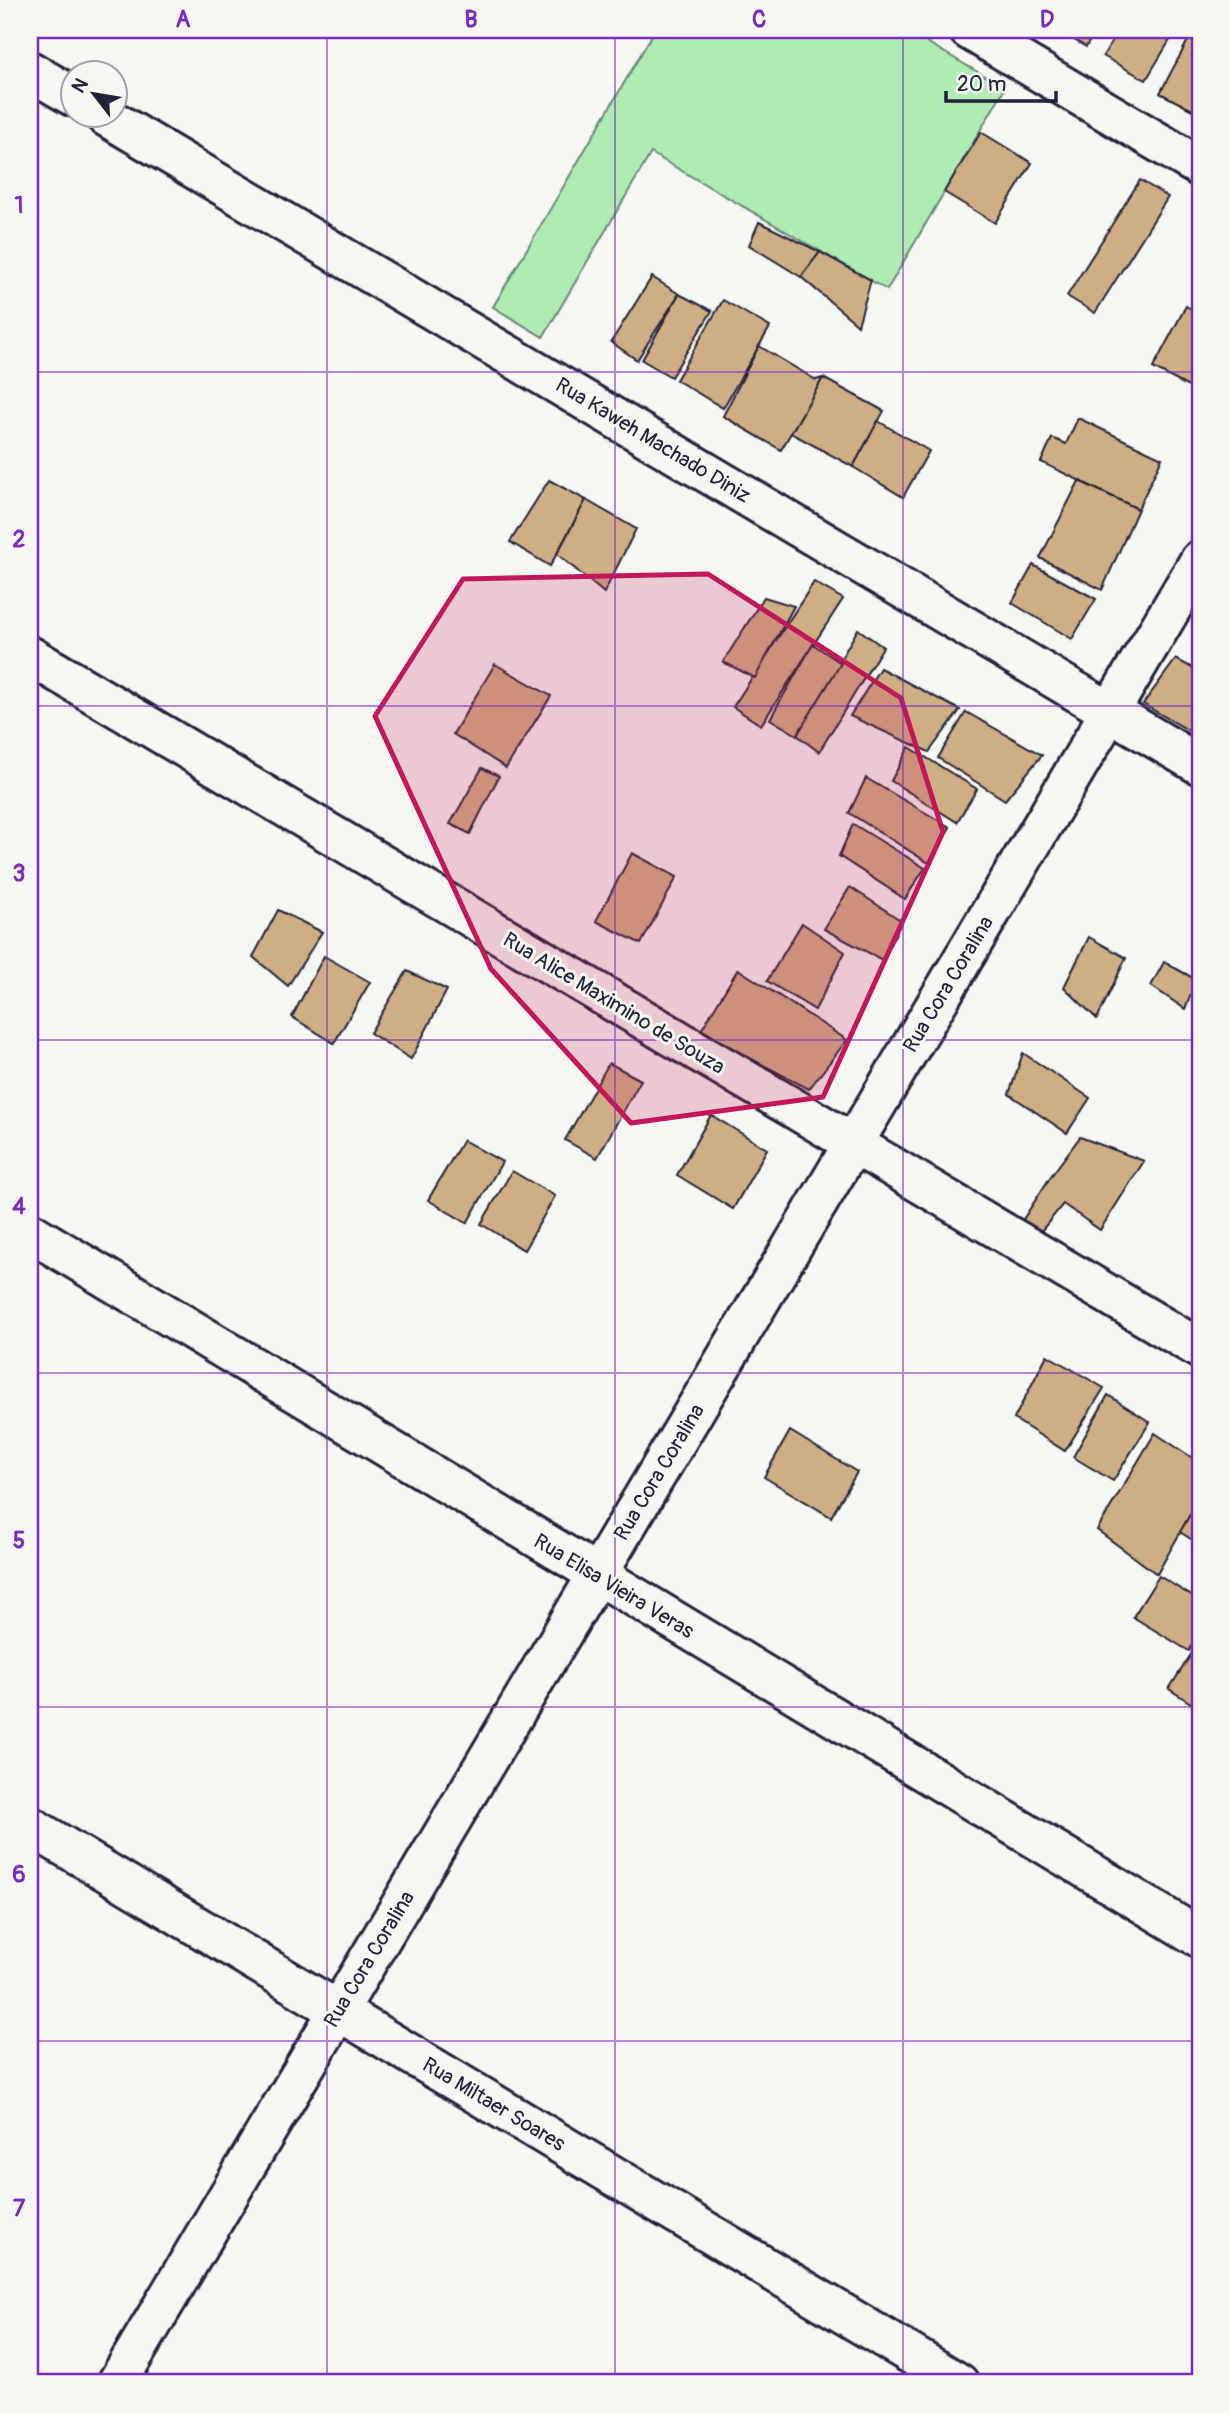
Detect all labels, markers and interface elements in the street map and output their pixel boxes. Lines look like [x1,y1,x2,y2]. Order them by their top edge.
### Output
text: A [176,5,191,34]
text: B [464,5,478,34]
text: C [752,5,766,34]
text: D [1040,5,1054,34]
north arrow [60,60,130,130]
scale bar [946,60,1057,104]
text: 20 m [957,71,1006,98]
text: N [67,74,94,97]
text: 1 [15,191,24,220]
street label: Rua Kaweh Machado Diniz [550,372,755,509]
text: 2 [13,525,26,554]
text: 3 [13,859,25,888]
street label: Rua Cora Coralina [897,911,1000,1058]
street label: Rua Alice Maximino de Souza [498,926,730,1080]
text: 4 [12,1192,26,1221]
street label: Rua Cora Coralina [608,1399,711,1546]
text: 5 [13,1526,25,1555]
street label: Rua Elisa Vieira Veras [529,1528,699,1645]
text: 6 [12,1860,26,1889]
street label: Rua Cora Coralina [318,1886,421,2033]
street label: Rua Miltaer Soares [418,2051,570,2158]
text: 7 [13,2194,26,2223]

